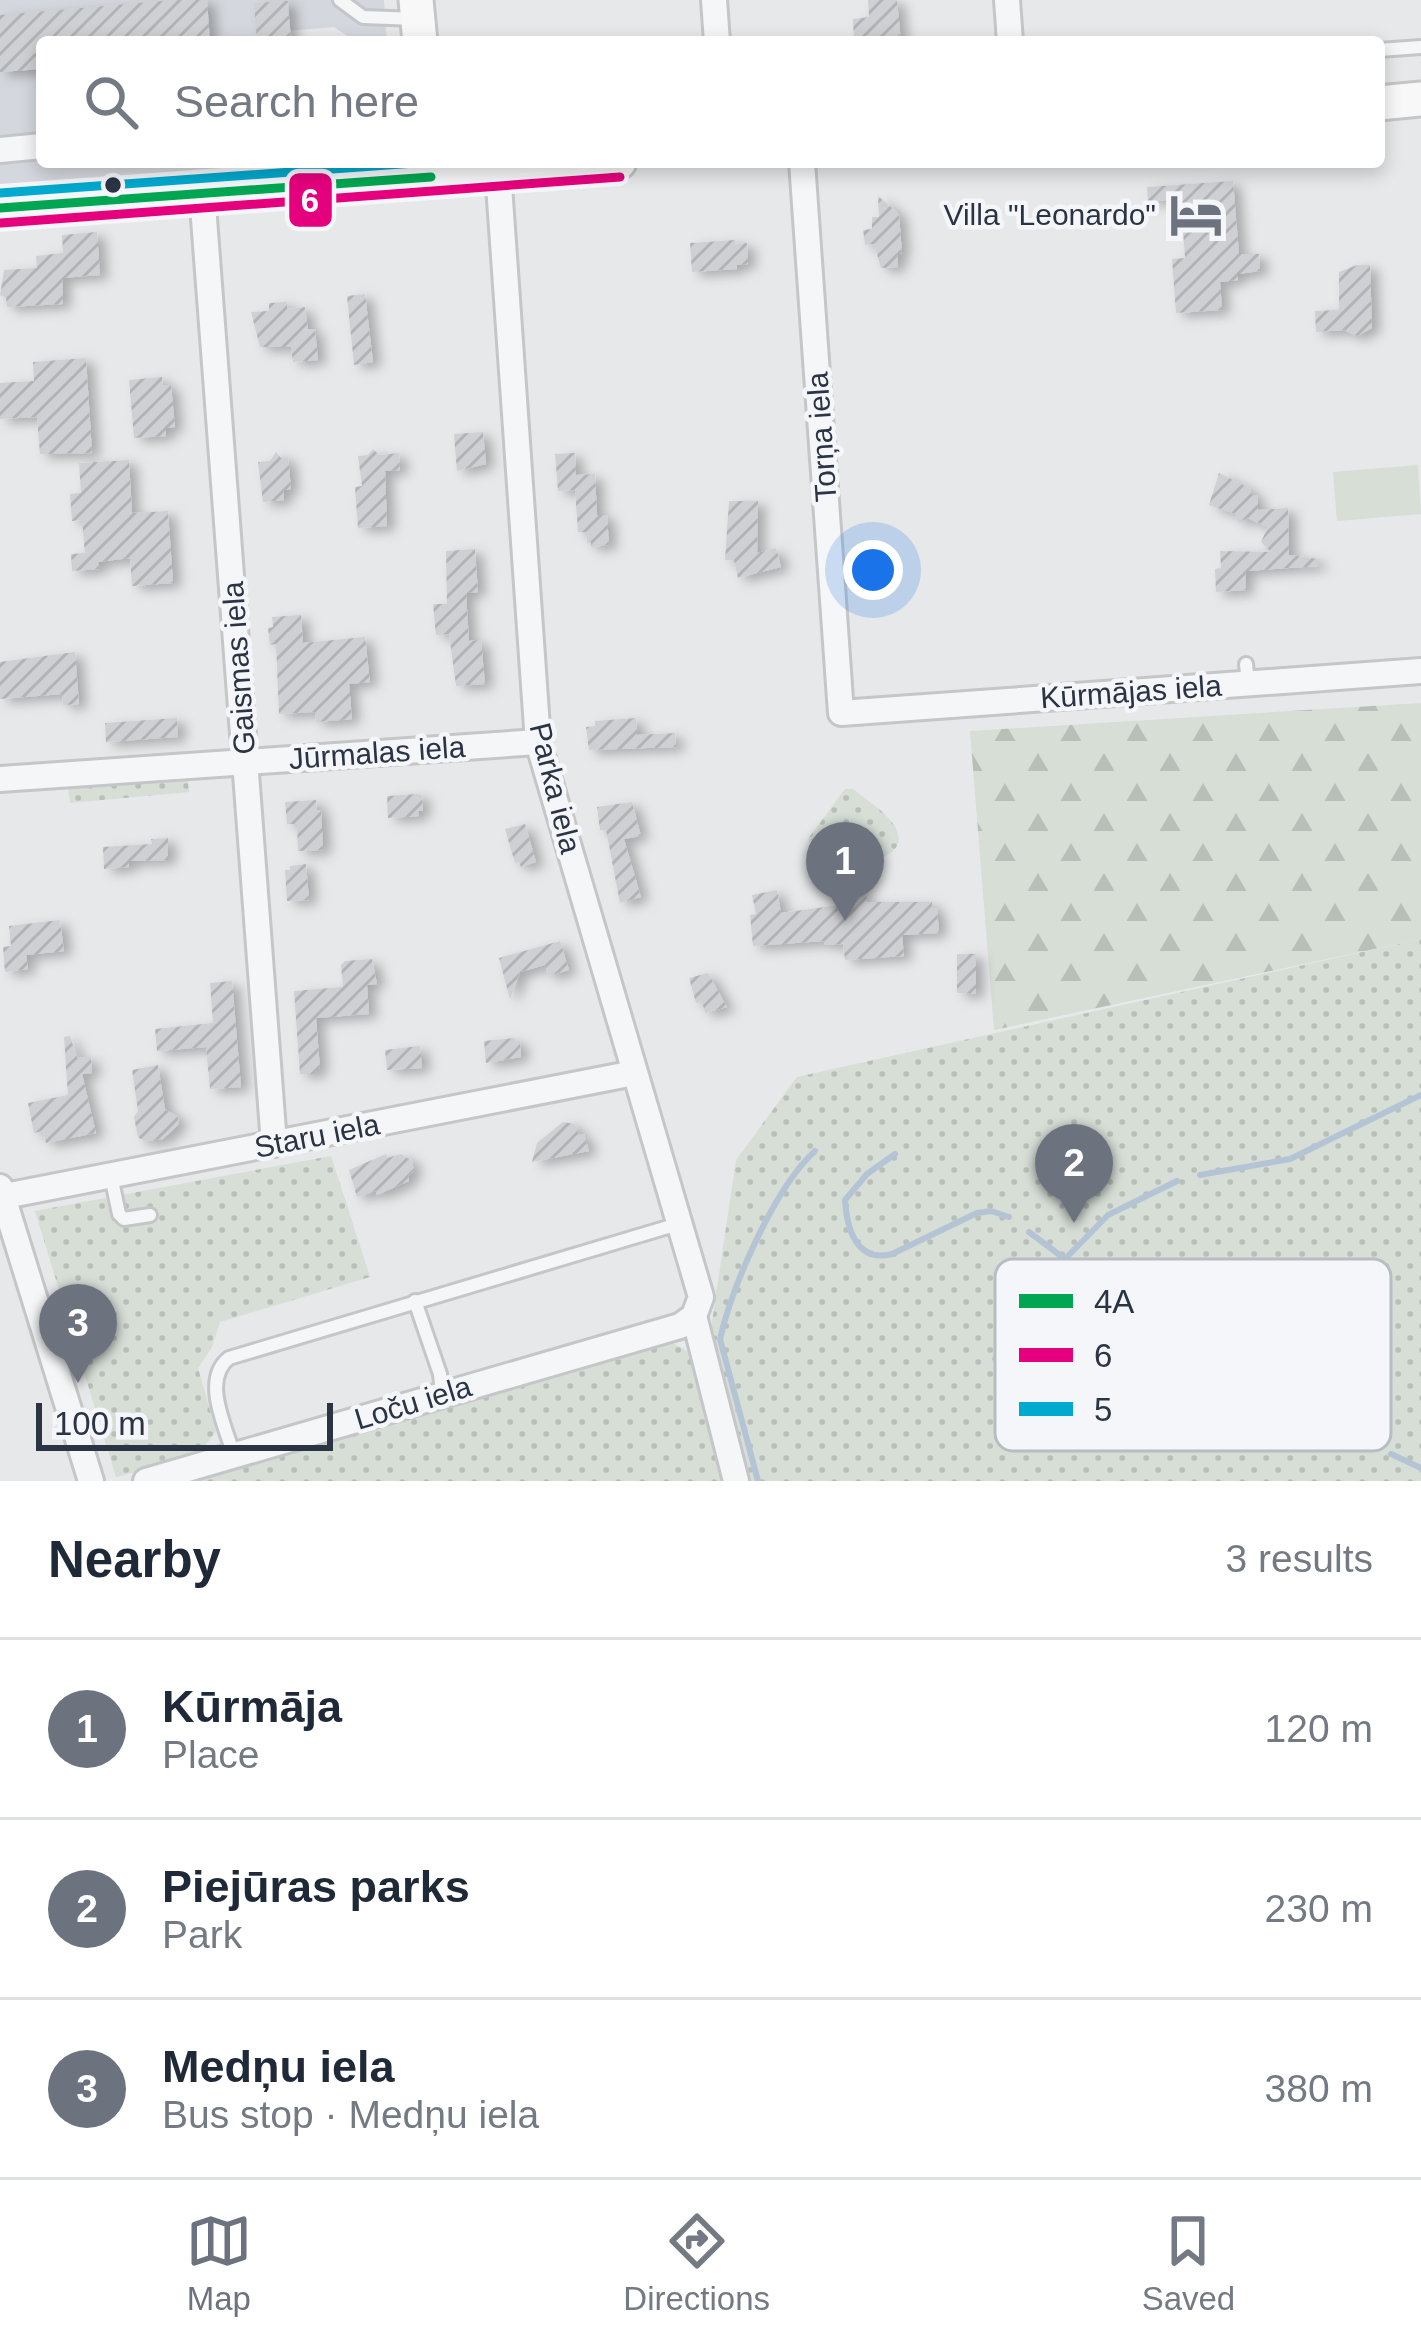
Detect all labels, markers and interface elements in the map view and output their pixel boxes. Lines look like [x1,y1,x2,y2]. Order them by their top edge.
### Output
search box [36,36,1385,168]
icon: search [78,69,144,135]
text: Search here [174,76,419,127]
line badge: 6 [287,171,334,229]
unlabelled marker [102,174,124,196]
text: 6 [301,182,319,219]
hotel icon: Villa "Leonardo" [1167,186,1225,244]
place label: Villa "Leonardo" [943,198,1156,231]
street label: Torņa iela [800,371,842,503]
your location [843,540,903,600]
street label: Gaismas iela [216,580,261,756]
street label: Kūrmājas iela [1039,669,1223,714]
street label: Parka iela [523,719,588,857]
street label: Jūrmalas iela [288,730,467,775]
pin: 1 [806,822,884,921]
street label: Staru iela [252,1107,383,1164]
pin: 2 [1035,1124,1113,1223]
legend [995,1259,1391,1451]
text: 4A [1094,1283,1134,1320]
pin: 3 [39,1284,117,1383]
text: 6 [1094,1337,1112,1374]
street label: Loču iela [351,1369,475,1436]
text: 5 [1094,1391,1112,1428]
scale bar [36,1397,333,1450]
text: 100 m [54,1405,146,1442]
text: Nearby [48,1531,221,1588]
text: 3 results [1226,1537,1373,1580]
text: Kūrmāja [162,1681,342,1732]
text: 1 [76,1707,98,1750]
text: 120 m [1265,1707,1373,1750]
text: Place [162,1733,260,1776]
text: Piejūras parks [162,1861,470,1912]
text: 2 [76,1887,98,1930]
text: 230 m [1265,1887,1373,1930]
text: Park [162,1913,242,1956]
text: Medņu iela [162,2041,395,2092]
text: 3 [76,2067,98,2110]
text: 380 m [1265,2067,1373,2110]
text: Bus stop · Medņu iela [162,2093,539,2136]
tab: Map [186,2208,252,2318]
tab: Directions [623,2208,770,2318]
tab: Saved [1142,2208,1235,2318]

